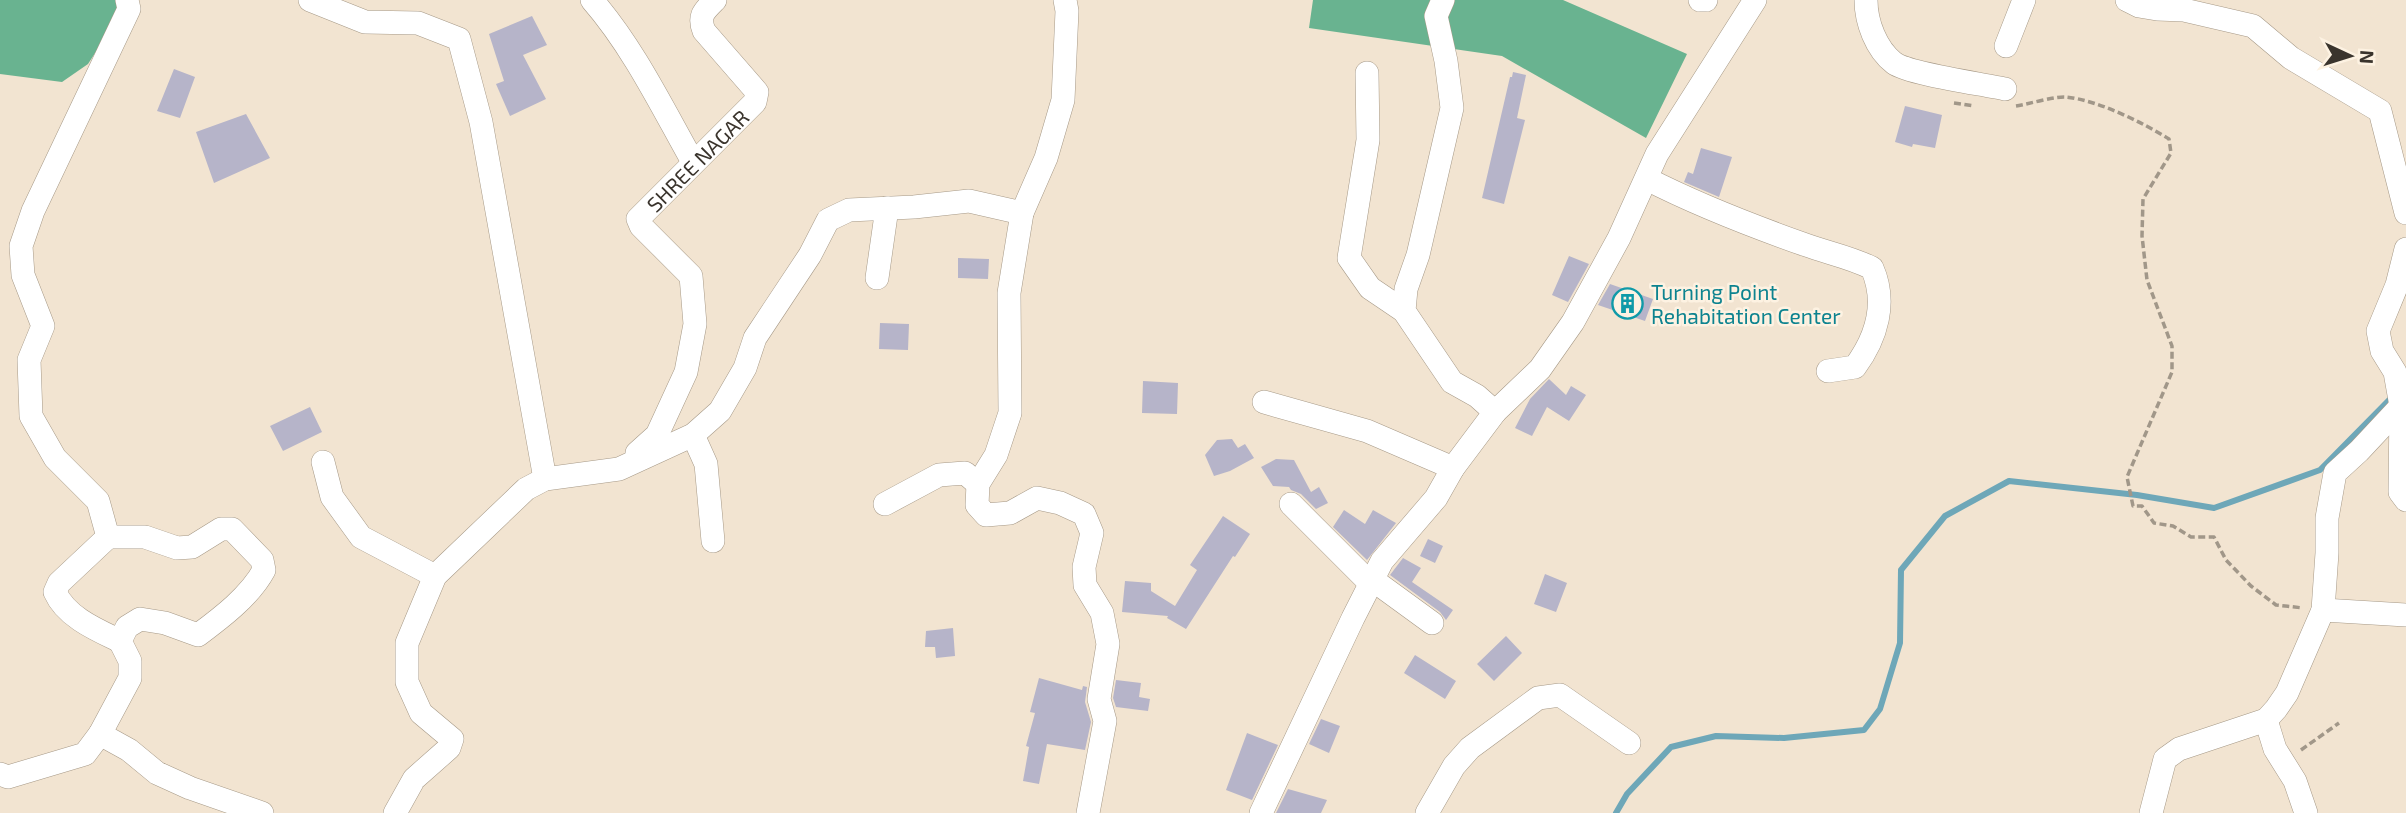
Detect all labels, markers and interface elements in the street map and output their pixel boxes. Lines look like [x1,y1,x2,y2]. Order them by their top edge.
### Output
north arrow [2315,21,2385,91]
text: N [2356,50,2379,65]
street label: SHREE NAGAR [641,104,753,216]
place label: Turning Point Rehabitation Center [1651,279,1841,328]
building icon: Turning Point Rehabitation Center [1611,286,1645,320]

